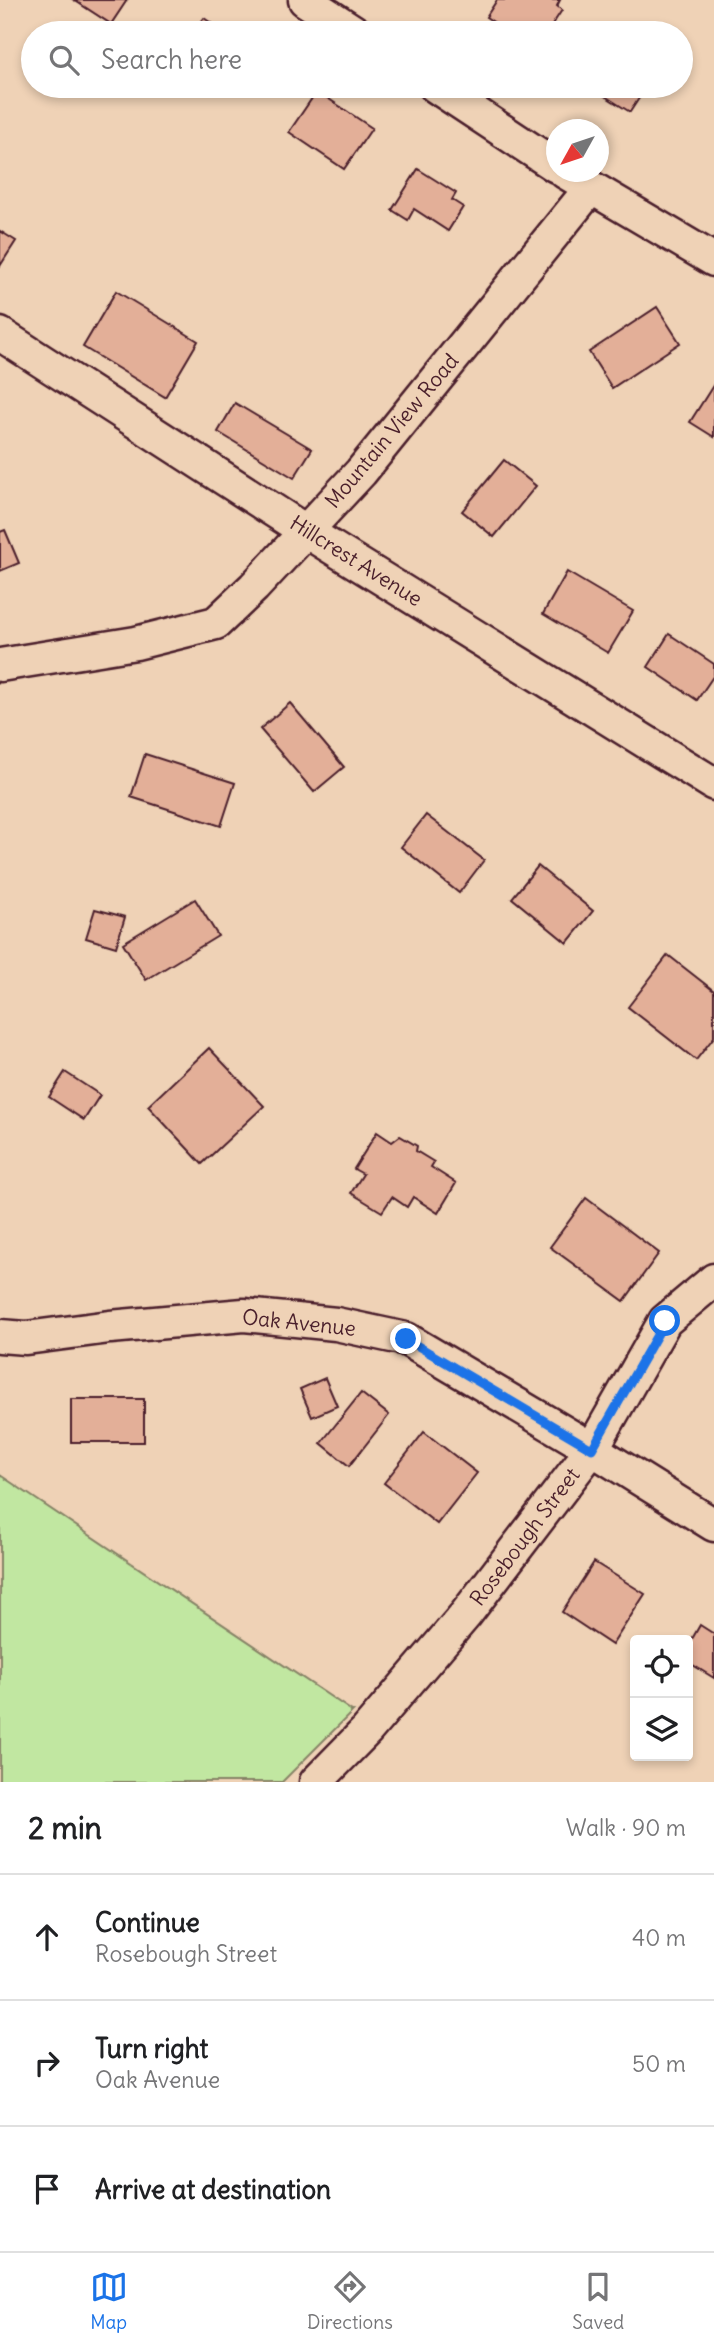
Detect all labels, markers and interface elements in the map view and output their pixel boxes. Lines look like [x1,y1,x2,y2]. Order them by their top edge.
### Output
search box [21,21,693,98]
icon: search [45,41,83,79]
text: Search here [101,43,242,76]
north arrow [546,119,609,182]
street label: Mountain View Road [319,348,464,514]
street label: Hillcrest Avenue [285,509,428,612]
street label: Oak Avenue [241,1303,357,1342]
route start [649,1305,680,1336]
route end [390,1323,421,1354]
street label: Rosebough Street [464,1462,585,1611]
map controls [630,1635,693,1761]
button: locate [630,1635,693,1698]
button: layers [630,1698,693,1761]
text: 2 min [28,1809,102,1847]
text: Walk · 90 m [566,1813,686,1842]
text: Continue [95,1906,200,1939]
icon: ahead [28,1918,66,1956]
text: 40 m [632,1923,686,1952]
text: Rosebough Street [95,1939,277,1968]
text: Turn right [95,2032,208,2065]
icon: right [28,2044,66,2082]
text: 50 m [632,2049,686,2078]
text: Oak Avenue [95,2065,220,2094]
icon: arrive [28,2170,66,2208]
text: Arrive at destination [95,2173,331,2206]
tab: Map [90,2268,128,2334]
tab: Directions [307,2268,393,2334]
tab: Saved [572,2268,624,2334]

